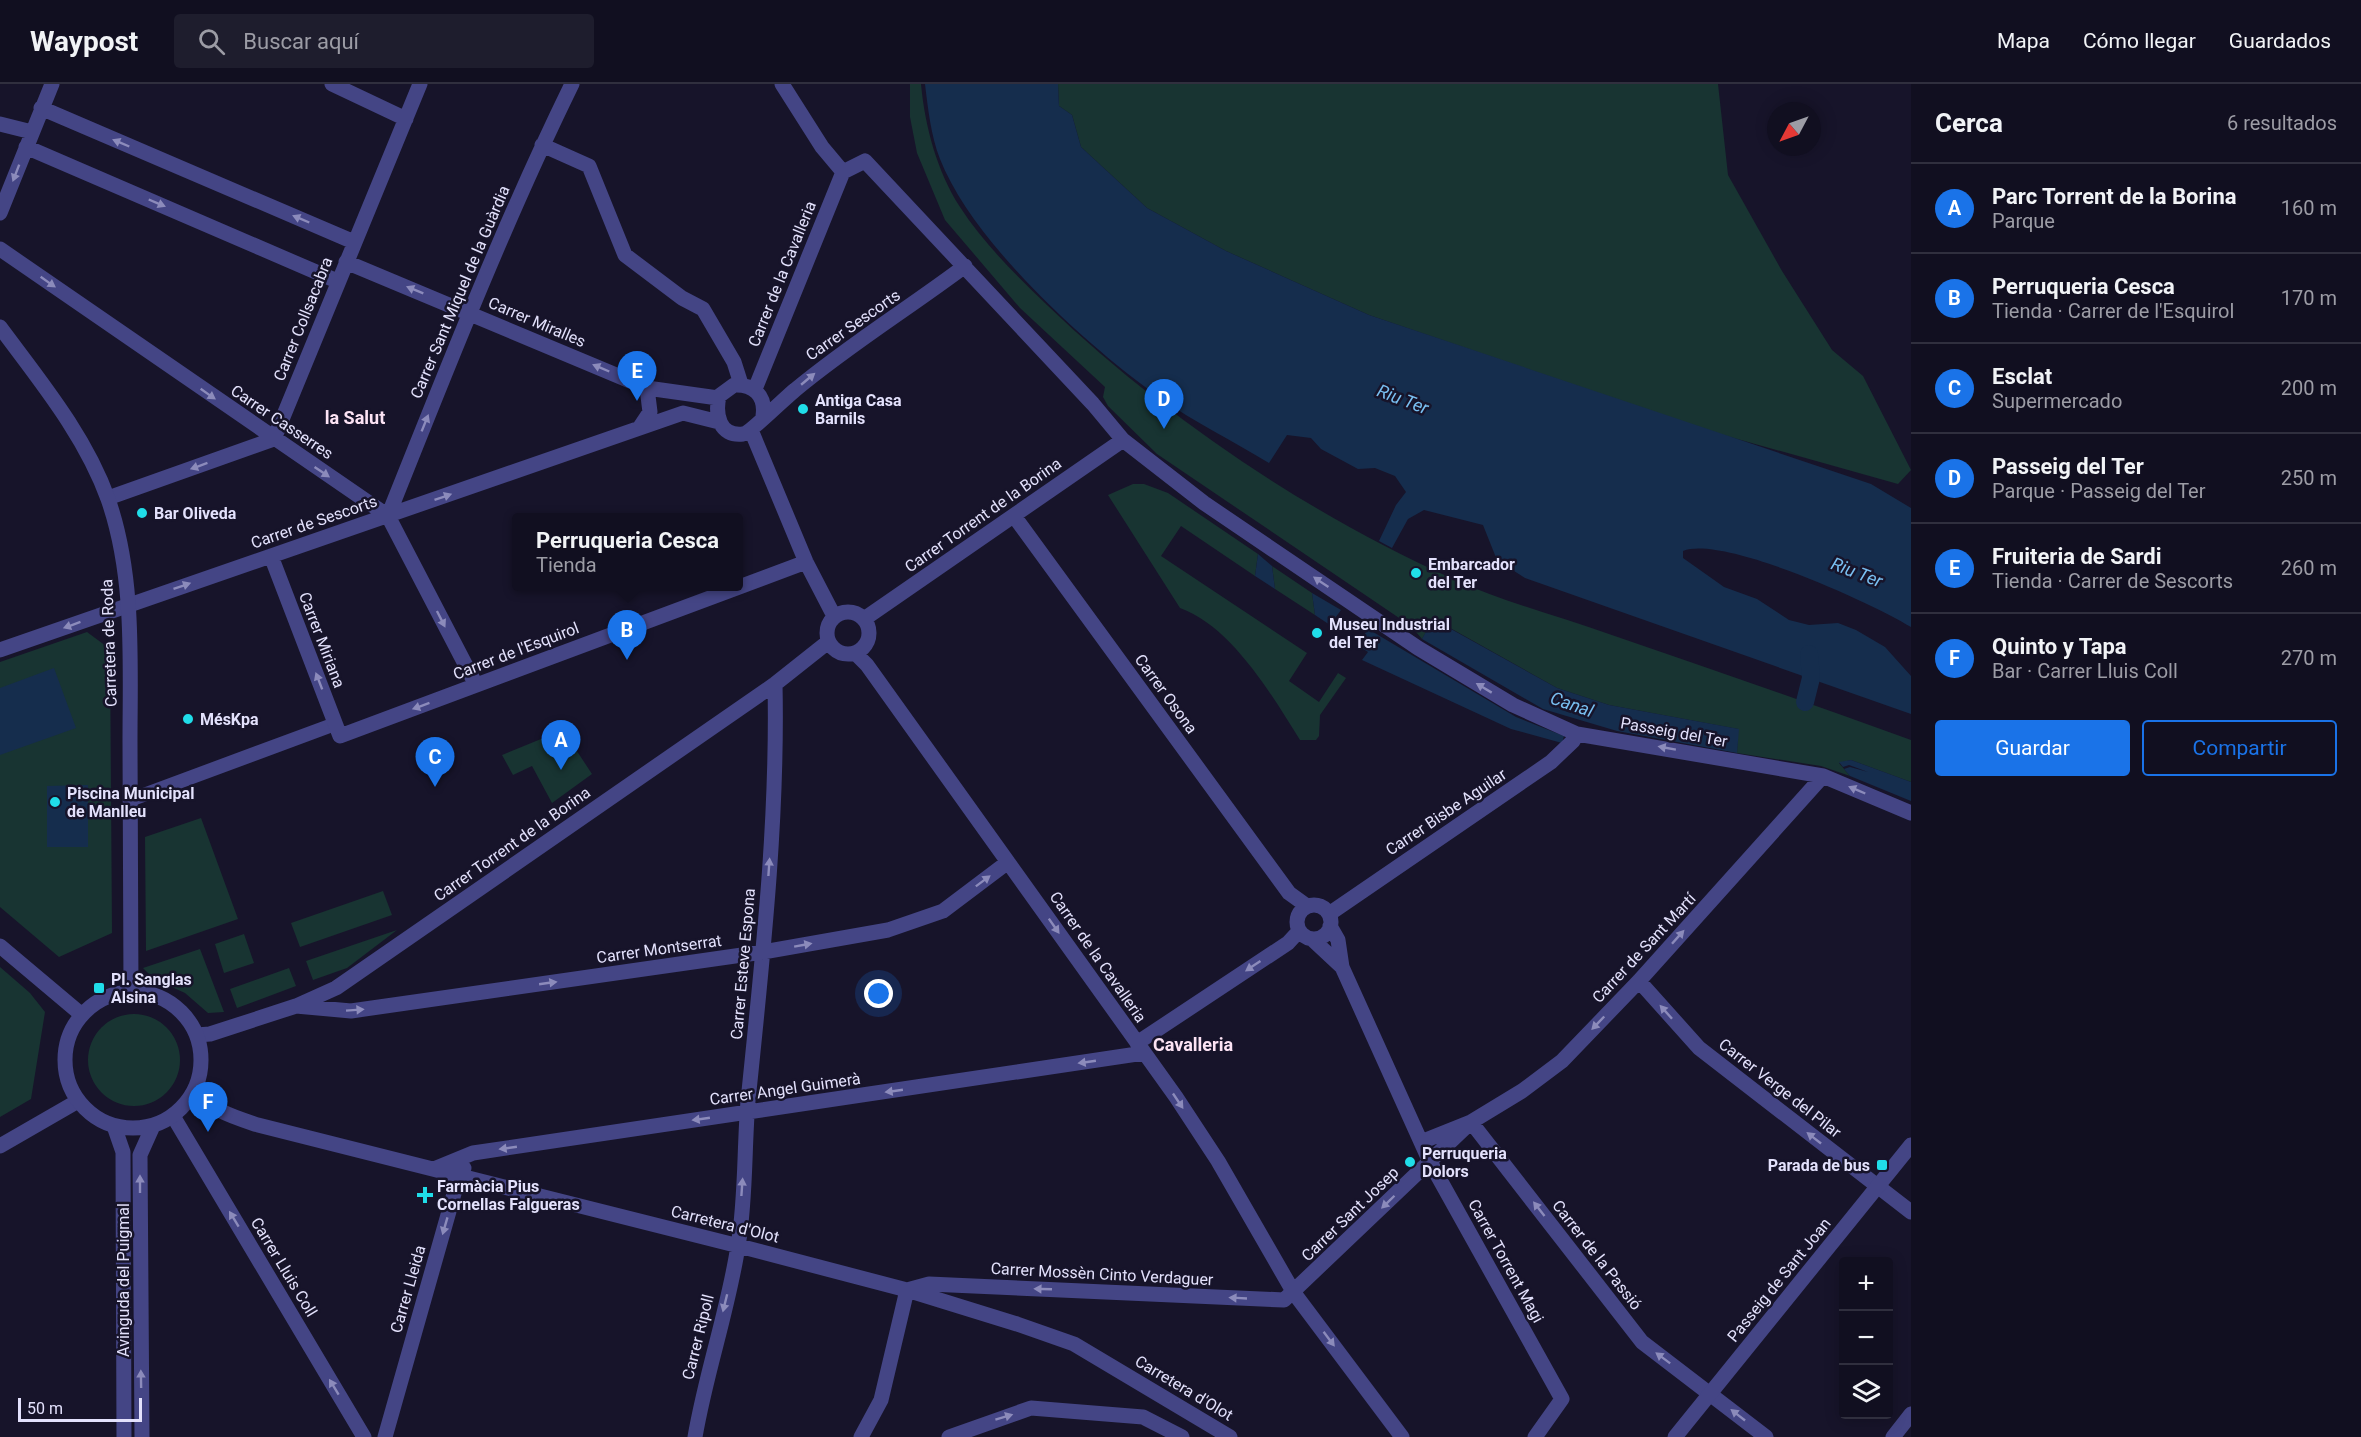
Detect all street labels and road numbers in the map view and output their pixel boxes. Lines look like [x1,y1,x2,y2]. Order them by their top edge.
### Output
street label: Carrer Sant Miquel de la Guàrdia [406,183,514,401]
street label: Carrer de la Cavalleria [744,198,820,350]
street label: Carrer Collsacabra [269,254,337,384]
street label: Carrer Sescorts [802,285,904,365]
street label: Carrer Miralles [485,293,589,351]
street label: Carrer Casserres [227,381,337,463]
street label: Carrer Torrent de la Borina [901,454,1065,576]
street label: Carrer de Sescorts [248,491,380,553]
street label: Carretera de Roda [97,579,121,707]
street label: Carrer Miriana [295,589,349,691]
street label: Carrer de l'Esquirol [450,618,582,684]
street label: Carrer Osona [1131,651,1201,737]
street label: Passeig del Ter [1619,713,1730,751]
street label: Carrer Bisbe Aguilar [1382,764,1510,859]
street label: Carrer Torrent de la Borina [430,783,594,905]
street label: Carrer Esteve Espona [727,888,759,1040]
street label: Carrer de la Cavalleria [1046,888,1150,1026]
street label: Carrer de Sant Martí [1588,888,1700,1007]
street label: Carrer Montserrat [595,931,723,967]
street label: Carrer Verge del Pilar [1715,1034,1845,1142]
street label: Carrer Angel Guimerà [708,1069,862,1109]
street label: Carrer Sant Josep [1298,1163,1403,1265]
street label: Carrer Torrent Magi [1464,1196,1548,1326]
street label: Carrer de la Passió [1548,1196,1646,1314]
street label: Carretera d'Olot [669,1201,781,1247]
street label: Avinguda del Puigmal [114,1203,133,1357]
street label: Carrer Lluis Coll [247,1214,321,1320]
street label: Passeig de Sant Joan [1723,1214,1835,1346]
street label: Carrer Lleida [386,1243,430,1335]
street label: Carrer Mossèn Cinto Verdaguer [990,1259,1214,1289]
street label: Carrer Ripoll [678,1292,718,1382]
street label: Carretera d'Olot [1132,1351,1236,1425]

